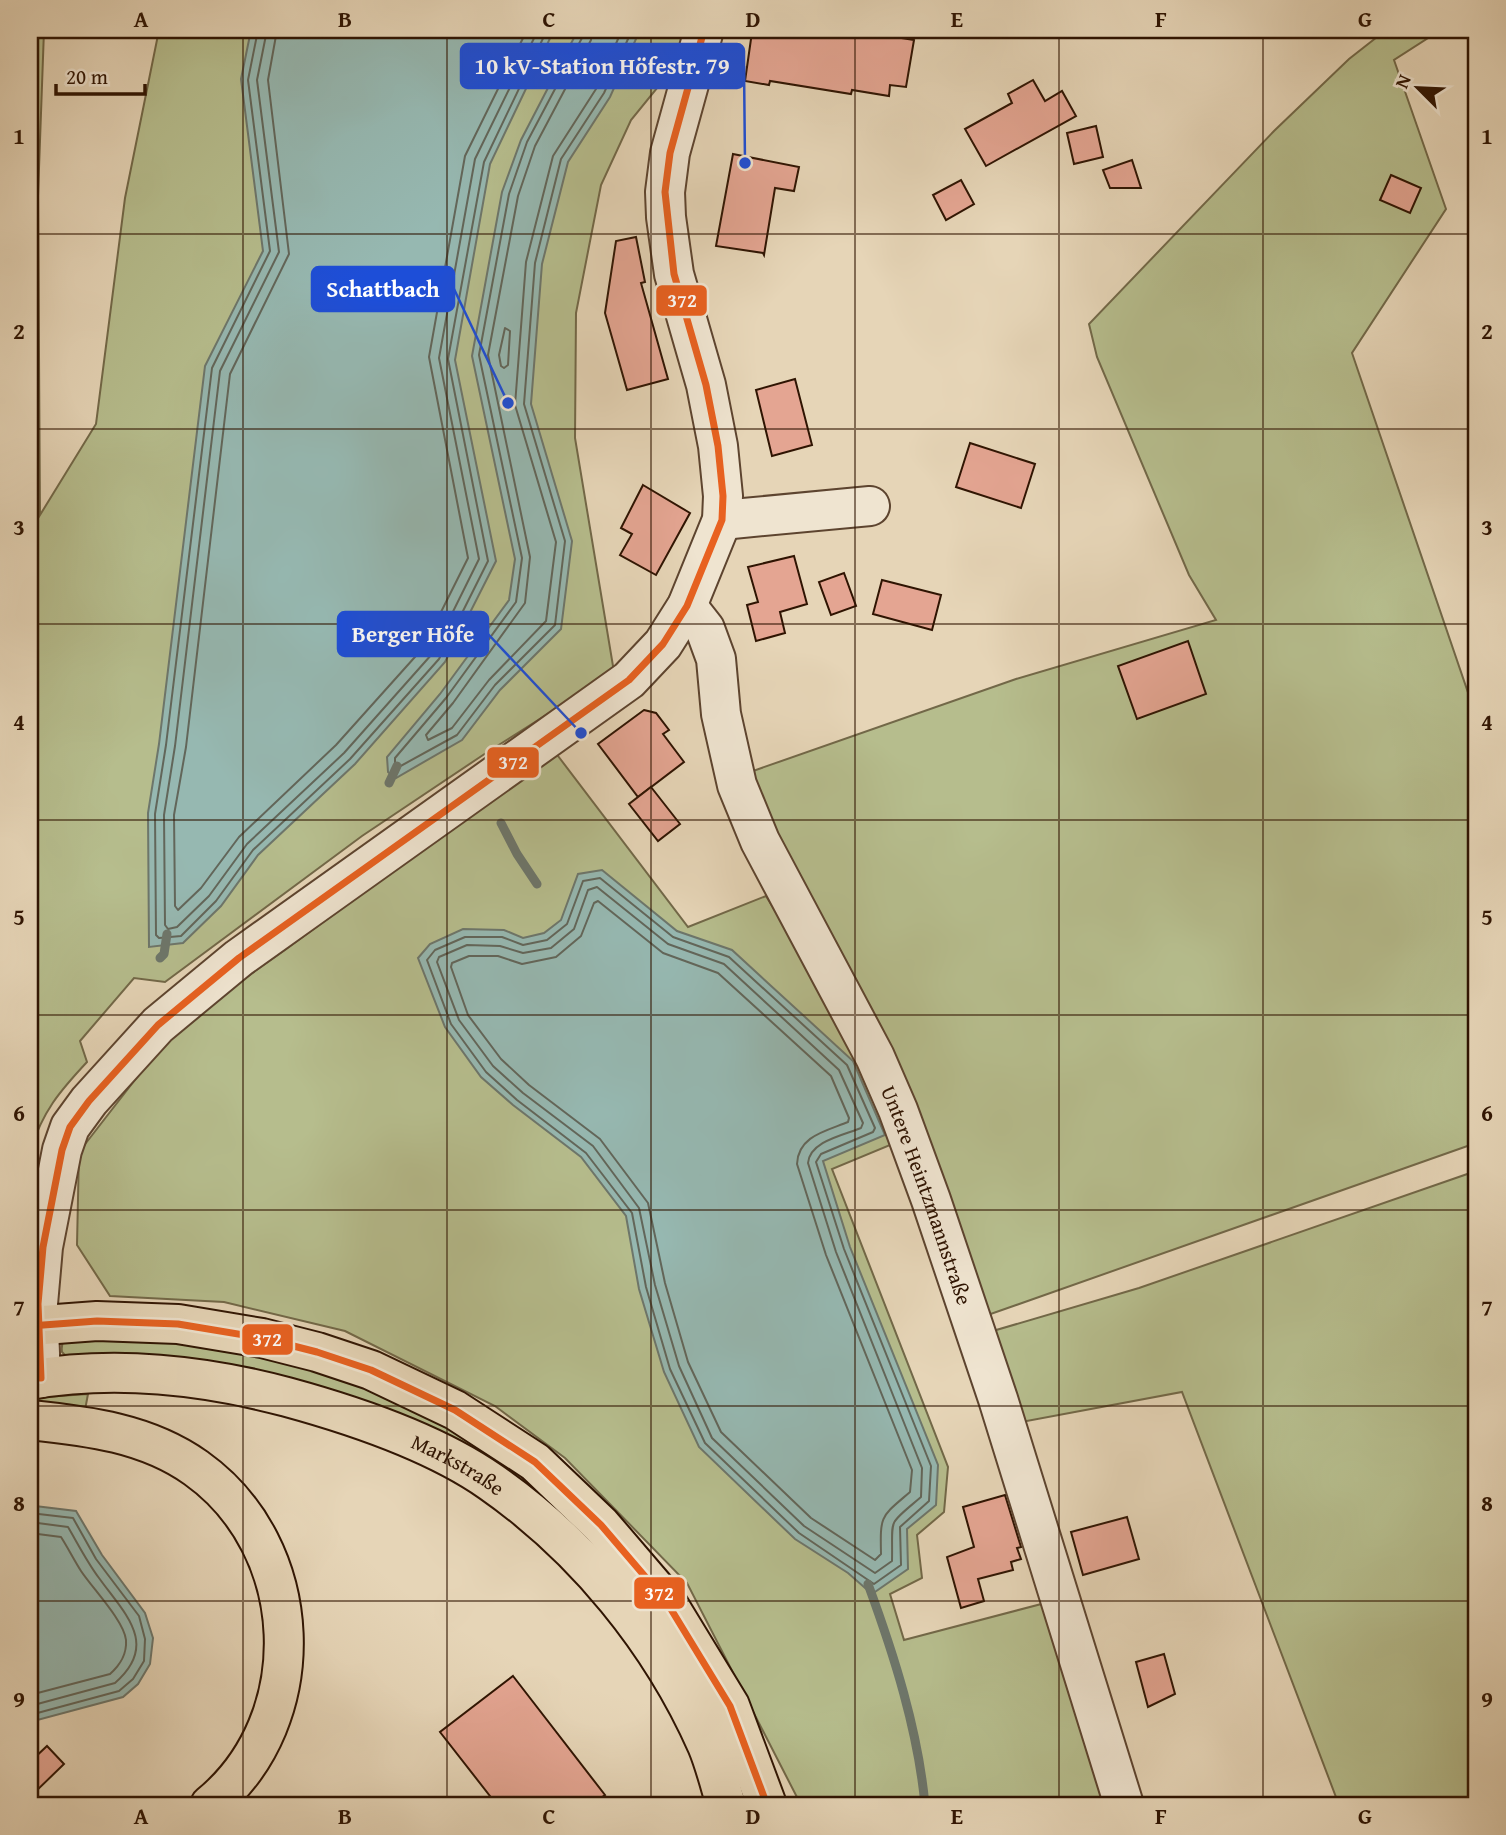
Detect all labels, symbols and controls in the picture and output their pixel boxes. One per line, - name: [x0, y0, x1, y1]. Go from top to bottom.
- text: A: [134, 2, 149, 35]
- text: B: [338, 2, 352, 35]
- text: C: [542, 2, 556, 35]
- text: D: [746, 2, 761, 35]
- text: E: [951, 2, 963, 35]
- text: F: [1155, 2, 1167, 35]
- text: G: [1358, 2, 1372, 35]
- callout: 10 kV-Station Höfestr. 79: [461, 44, 744, 88]
- text: 10 kV-Station Höfestr. 79: [474, 49, 730, 82]
- scale bar: [56, 52, 145, 96]
- north arrow: [1384, 52, 1454, 122]
- text: 20 m: [66, 61, 108, 92]
- text: N: [1387, 69, 1418, 93]
- text: 1: [13, 119, 25, 152]
- text: 1: [1481, 119, 1493, 152]
- callout: Schattbach: [312, 267, 454, 311]
- text: Schattbach: [326, 272, 440, 305]
- line badge: 372: [655, 284, 708, 317]
- text: 372: [667, 286, 697, 314]
- text: 2: [13, 314, 25, 347]
- text: 2: [1481, 314, 1493, 347]
- text: 3: [13, 510, 25, 543]
- text: 3: [1481, 510, 1493, 543]
- callout: Berger Höfe: [338, 612, 488, 656]
- text: Berger Höfe: [352, 617, 474, 650]
- text: 4: [13, 705, 25, 738]
- text: 4: [1481, 705, 1493, 738]
- line badge: 372: [486, 746, 540, 779]
- text: 372: [498, 748, 528, 776]
- text: 5: [13, 900, 25, 933]
- text: 5: [1481, 900, 1493, 933]
- street label: Untere Heintzmannstraße: [874, 1080, 981, 1309]
- text: 6: [13, 1096, 25, 1129]
- text: 6: [1481, 1096, 1493, 1129]
- text: 7: [13, 1291, 25, 1324]
- text: 7: [1481, 1291, 1493, 1324]
- line badge: 372: [241, 1323, 294, 1356]
- text: 372: [252, 1325, 282, 1353]
- street label: Markstraße: [407, 1425, 511, 1503]
- text: 8: [13, 1486, 25, 1519]
- text: 8: [1481, 1486, 1493, 1519]
- line badge: 372: [633, 1576, 686, 1610]
- text: 372: [644, 1579, 674, 1607]
- text: 9: [13, 1682, 25, 1715]
- text: 9: [1481, 1682, 1493, 1715]
- text: A: [134, 1799, 149, 1832]
- text: B: [338, 1799, 352, 1832]
- text: C: [542, 1799, 556, 1832]
- text: D: [746, 1799, 761, 1832]
- text: E: [951, 1799, 963, 1832]
- text: F: [1155, 1799, 1167, 1832]
- text: G: [1358, 1799, 1372, 1832]

